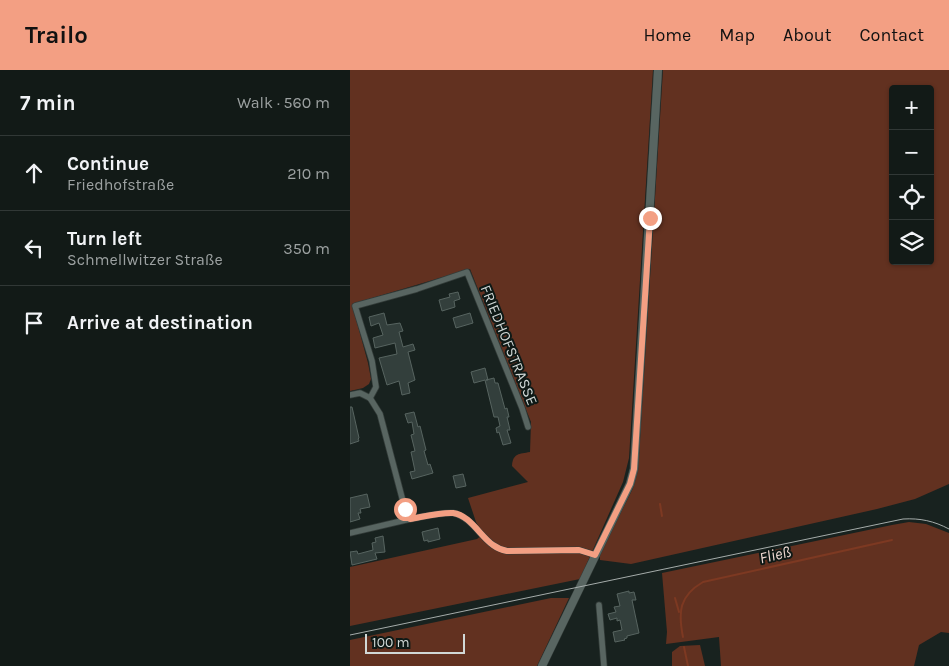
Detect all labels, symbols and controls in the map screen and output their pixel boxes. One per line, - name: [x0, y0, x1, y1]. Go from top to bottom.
- text: Trailo: [25, 21, 88, 49]
- text: Home: [643, 24, 691, 46]
- text: Map: [719, 24, 755, 46]
- text: About: [783, 24, 832, 46]
- text: Contact: [860, 24, 924, 46]
- map controls: [889, 85, 934, 265]
- button: +: [889, 85, 934, 130]
- text: 7 min: [20, 91, 76, 115]
- text: Walk · 560 m: [237, 93, 330, 112]
- button: −: [889, 130, 934, 175]
- text: Continue: [67, 153, 149, 175]
- icon: ahead: [20, 159, 48, 187]
- text: 210 m: [287, 164, 330, 183]
- text: Friedhofstraße: [67, 175, 174, 194]
- button: locate: [889, 175, 934, 220]
- route end: [639, 207, 662, 230]
- button: layers: [889, 220, 934, 265]
- text: Turn left: [67, 228, 142, 250]
- icon: left: [20, 234, 48, 262]
- text: 350 m: [283, 239, 330, 258]
- text: Schmellwitzer Straße: [67, 250, 223, 269]
- street label: FRIEDHOFSTRASSE: [477, 282, 541, 408]
- icon: arrive: [20, 309, 48, 337]
- text: Arrive at destination: [67, 312, 253, 334]
- route start: [394, 498, 417, 521]
- water label: Fließ: [757, 542, 793, 567]
- scale bar: [365, 631, 465, 654]
- text: 100 m: [372, 634, 410, 651]

